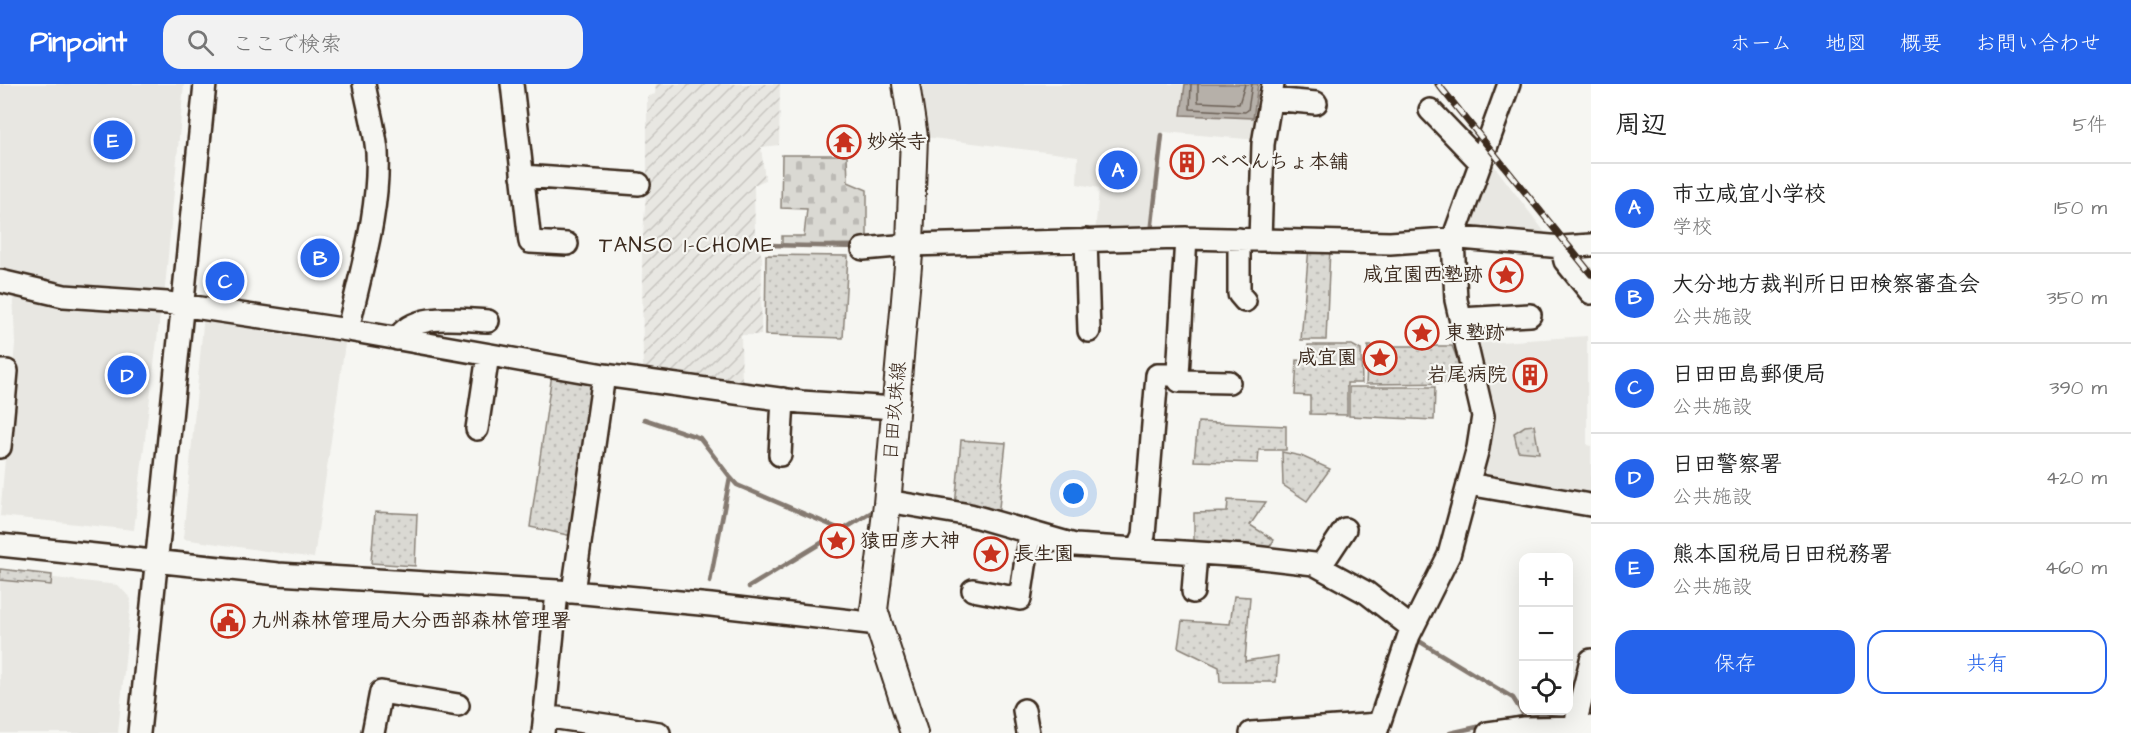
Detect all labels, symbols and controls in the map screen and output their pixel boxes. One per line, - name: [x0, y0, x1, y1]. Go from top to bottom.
- search box: [163, 15, 583, 69]
- text: Pinpoint: [30, 23, 127, 62]
- icon: search: [184, 26, 217, 59]
- text: ここで検索: [232, 29, 342, 60]
- text: ホーム: [1730, 29, 1792, 58]
- text: 地図: [1825, 29, 1867, 58]
- text: 概要: [1900, 29, 1942, 58]
- text: お問い合わせ: [1975, 29, 2101, 58]
- text: 周辺: [1615, 107, 1667, 143]
- text: 5件: [2073, 111, 2107, 139]
- pin: E: [94, 118, 132, 162]
- temple icon: 妙栄寺: [826, 124, 862, 160]
- place label: 妙栄寺: [867, 128, 927, 156]
- building icon: べべんちょ本舗: [1169, 144, 1205, 180]
- pin: A: [1098, 148, 1138, 193]
- place label: べべんちょ本舗: [1210, 148, 1349, 176]
- text: 市立咸宜小学校: [1672, 179, 1826, 210]
- text: A: [1628, 194, 1641, 222]
- text: 150 m: [2054, 194, 2107, 222]
- text: 学校: [1672, 213, 1712, 241]
- district label: TANSO 1-CHOME: [599, 231, 775, 260]
- pin: B: [300, 236, 340, 280]
- place icon: 咸宜園西塾跡: [1488, 257, 1524, 293]
- pin: C: [206, 258, 244, 304]
- place label: 咸宜園西塾跡: [1363, 261, 1483, 289]
- text: 大分地方裁判所日田検察審査会: [1672, 269, 1980, 300]
- text: B: [1627, 284, 1642, 312]
- text: 350 m: [2046, 284, 2107, 312]
- text: 公共施設: [1672, 303, 1752, 331]
- place icon: 東塾跡: [1404, 315, 1440, 351]
- place label: 東塾跡: [1445, 319, 1505, 347]
- place icon: 咸宜園: [1362, 340, 1398, 376]
- place label: 咸宜園: [1297, 344, 1357, 372]
- pin: D: [108, 352, 146, 398]
- building icon: 岩尾病院: [1512, 357, 1548, 393]
- text: 日田田島郵便局: [1672, 359, 1826, 390]
- street label: 日田玖珠線: [877, 360, 913, 462]
- place label: 岩尾病院: [1427, 361, 1507, 389]
- text: C: [1627, 374, 1642, 402]
- text: 390 m: [2049, 374, 2107, 402]
- text: 公共施設: [1672, 393, 1752, 421]
- text: 日田警察署: [1672, 449, 1782, 480]
- text: D: [1628, 464, 1641, 492]
- text: 420 m: [2046, 464, 2107, 492]
- your location: [1059, 479, 1088, 508]
- text: 公共施設: [1672, 483, 1752, 511]
- place icon: 猿田彦大神: [819, 523, 855, 559]
- place label: 猿田彦大神: [860, 527, 960, 555]
- place icon: 長生園: [973, 536, 1009, 572]
- text: 熊本国税局日田税務署: [1672, 539, 1892, 570]
- place label: 長生園: [1014, 540, 1074, 568]
- map controls: [1519, 553, 1573, 715]
- button: +: [1519, 553, 1573, 607]
- text: E: [1629, 554, 1640, 582]
- text: 460 m: [2045, 554, 2107, 582]
- text: 公共施設: [1672, 573, 1752, 601]
- public building icon: 九州森林管理局大分西部森林管理署: [210, 603, 246, 639]
- place label: 九州森林管理局大分西部森林管理署: [251, 607, 571, 635]
- button: −: [1519, 607, 1573, 661]
- button: 保存: [1615, 630, 1855, 694]
- button: 共有: [1867, 630, 2107, 694]
- button: locate: [1519, 661, 1573, 715]

